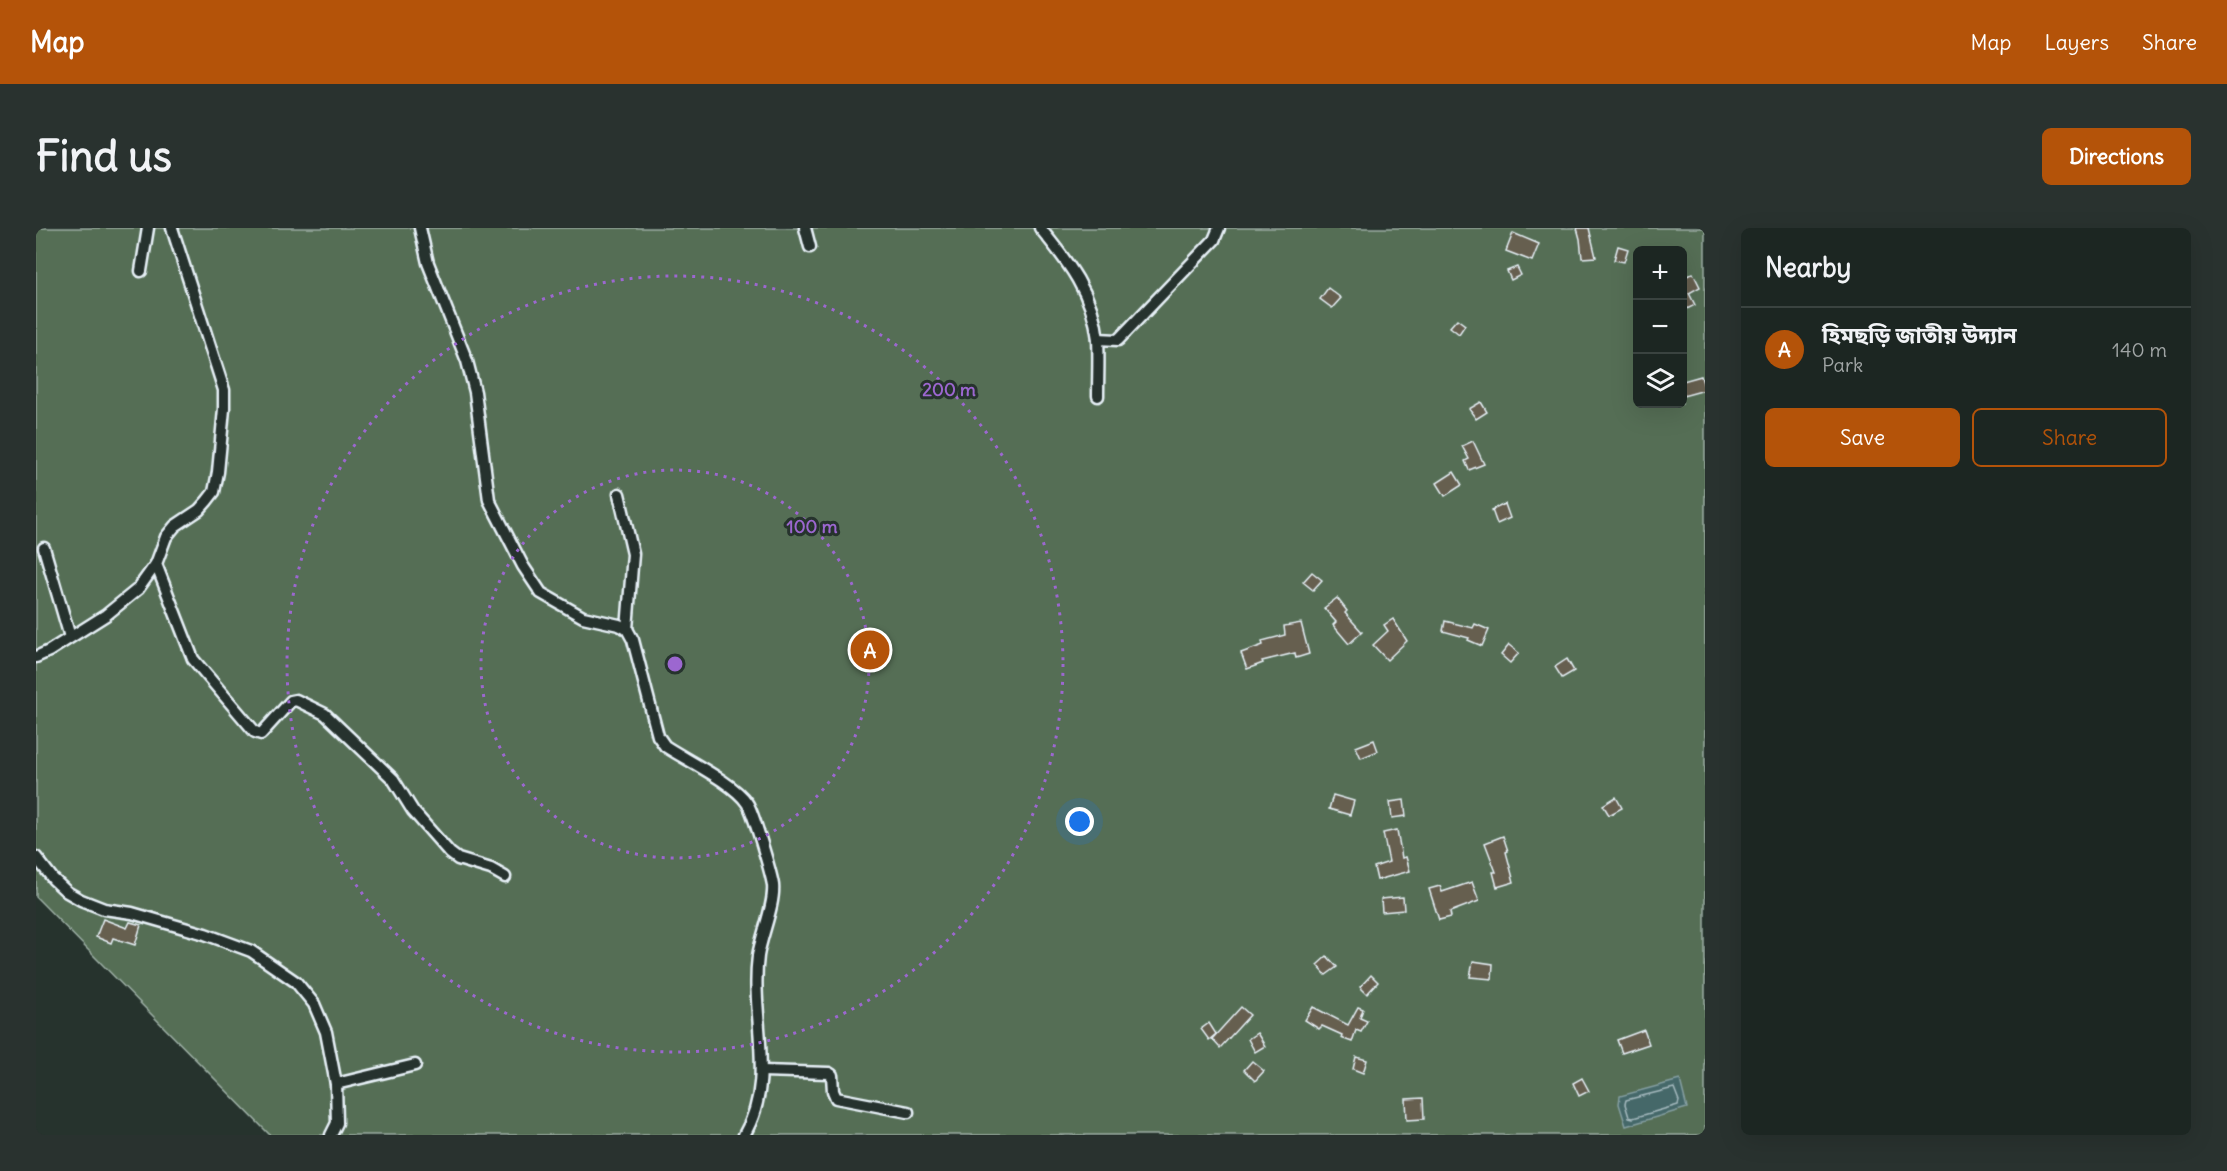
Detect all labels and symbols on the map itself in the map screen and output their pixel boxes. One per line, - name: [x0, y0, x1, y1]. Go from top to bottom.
- text: 200 m: [922, 378, 976, 401]
- text: 100 m: [787, 515, 838, 538]
- pin: A: [850, 628, 890, 672]
- centre of rings: [665, 654, 685, 674]
- your location: [1065, 807, 1094, 836]

